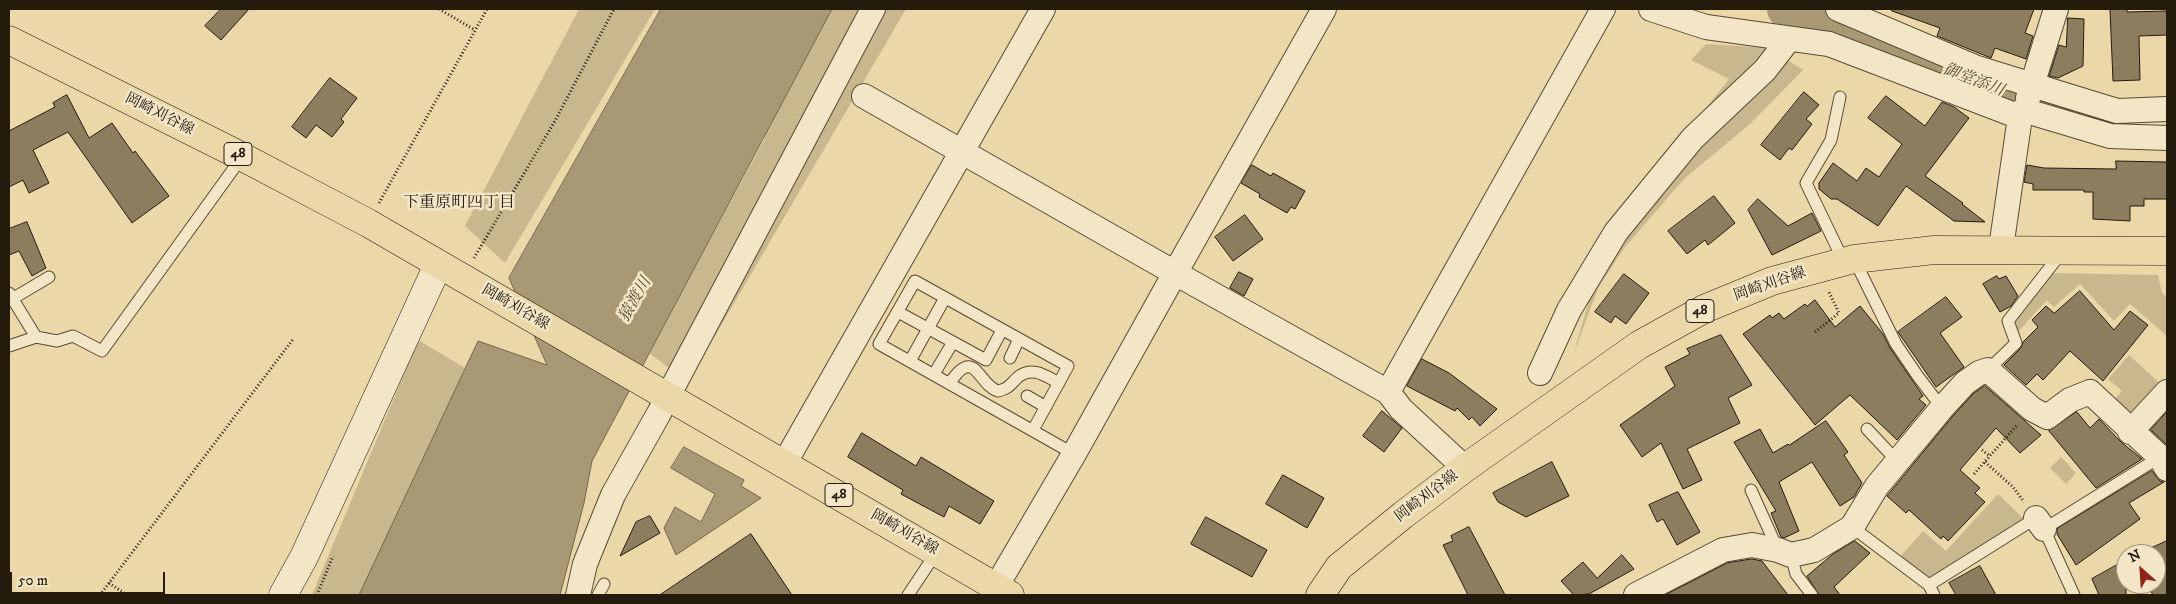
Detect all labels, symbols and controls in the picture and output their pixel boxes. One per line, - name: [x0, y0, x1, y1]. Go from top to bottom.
- water label: 御堂添川: [1940, 61, 2006, 101]
- street label: 岡崎刈谷線: [122, 90, 196, 140]
- road number: 48: [224, 142, 252, 166]
- district label: 下重原町四丁目: [403, 194, 515, 214]
- street label: 岡崎刈谷線: [1732, 264, 1808, 306]
- water label: 猿渡川: [616, 274, 656, 326]
- street label: 岡崎刈谷線: [478, 281, 552, 335]
- road number: 48: [1686, 300, 1714, 322]
- street label: 岡崎刈谷線: [1392, 467, 1462, 527]
- road number: 48: [825, 484, 853, 506]
- street label: 岡崎刈谷線: [867, 506, 941, 560]
- north arrow: [2116, 544, 2166, 594]
- text: N: [2126, 546, 2144, 567]
- scale bar: [12, 562, 168, 594]
- text: 50 m: [18, 571, 48, 590]

